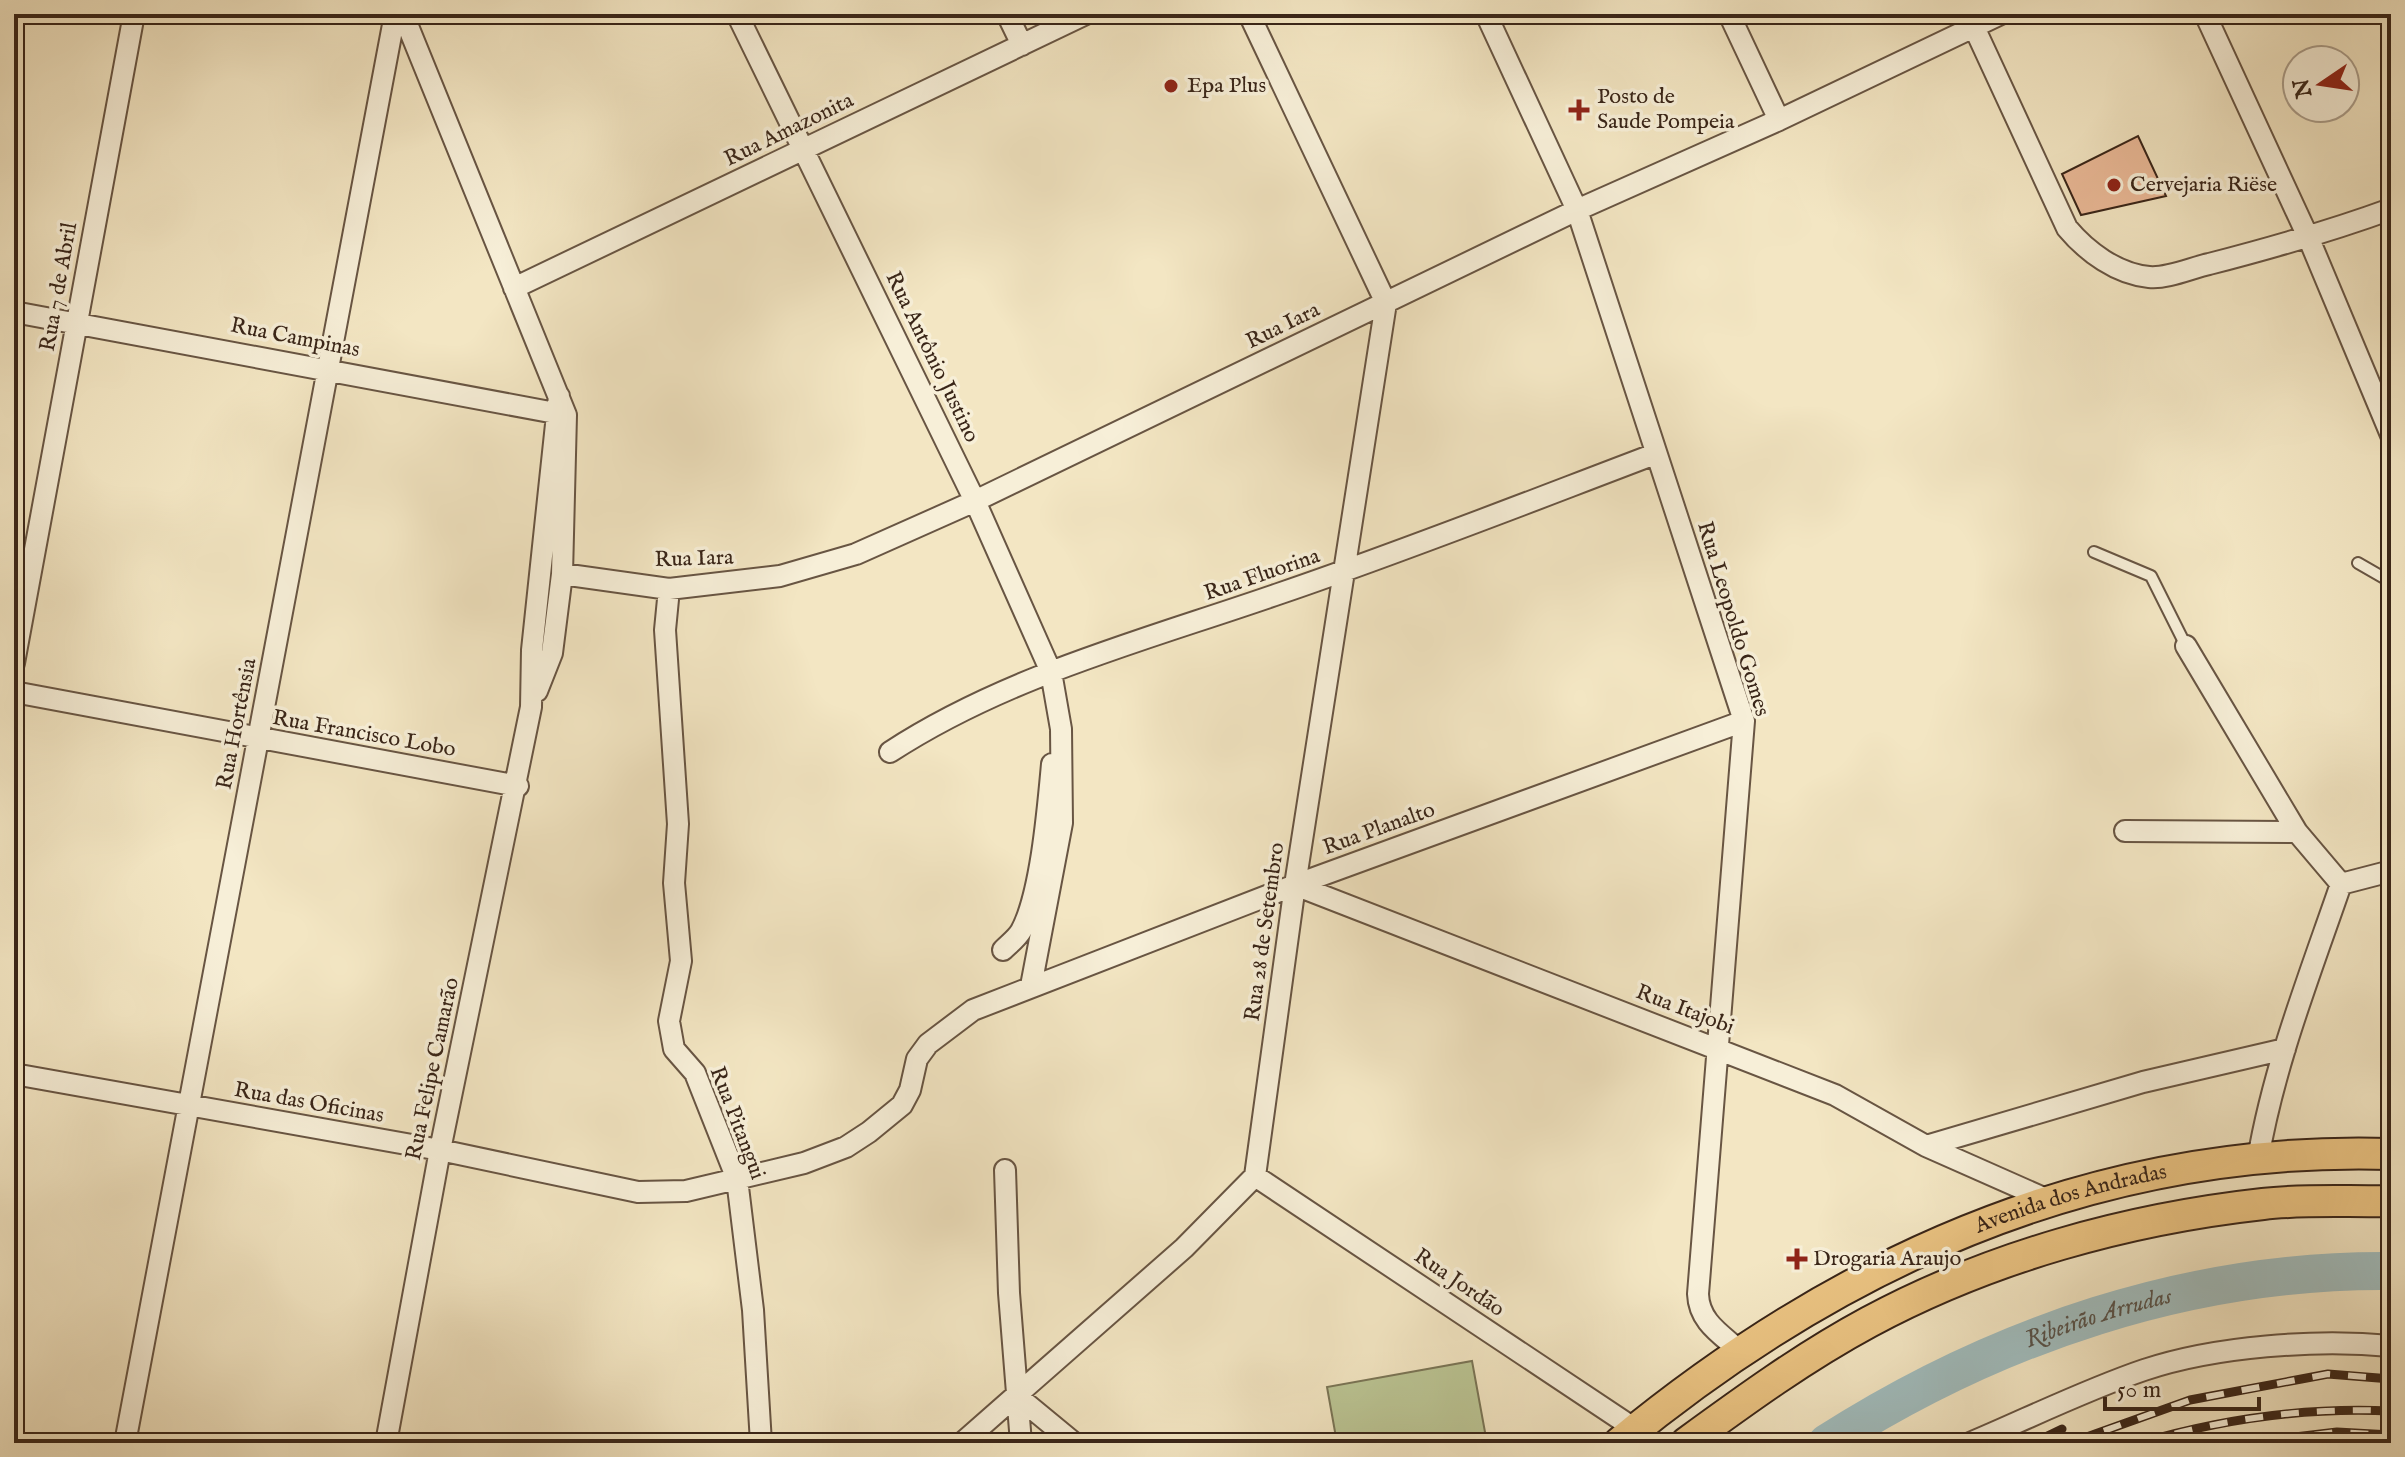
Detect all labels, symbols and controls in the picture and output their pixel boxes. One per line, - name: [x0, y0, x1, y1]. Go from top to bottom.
- north arrow: [2281, 44, 2361, 124]
- place label: Epa Plus: [1187, 72, 1266, 100]
- text: N: [2288, 76, 2319, 101]
- marker: Epa Plus: [1162, 77, 1180, 95]
- place label: Posto de Saude Pompeia: [1597, 83, 1735, 136]
- street label: Rua Amazonita: [720, 86, 859, 173]
- marker: Posto de Saude Pompeia: [1568, 99, 1590, 121]
- place label: Cervejaria Riëse: [2130, 171, 2277, 199]
- marker: Cervejaria Riëse: [2105, 176, 2123, 194]
- street label: Rua 7 de Abril: [34, 220, 84, 354]
- street label: Rua Antônio Justino: [878, 267, 986, 447]
- street label: Rua Iara: [1241, 296, 1325, 356]
- street label: Rua Campinas: [228, 312, 362, 364]
- street label: Rua Leopoldo Gomes: [1690, 518, 1776, 720]
- street label: Rua Fluorina: [1200, 542, 1324, 608]
- street label: Rua Iara: [654, 544, 734, 574]
- street label: Rua Hortênsia: [211, 655, 264, 792]
- street label: Rua Francisco Lobo: [270, 704, 458, 764]
- street label: Rua Planalto: [1319, 796, 1439, 862]
- street label: Rua 28 de Setembro: [1239, 841, 1291, 1023]
- street label: Rua Felipe Camarão: [400, 975, 466, 1163]
- street label: Rua Itajobi: [1632, 978, 1738, 1042]
- street label: Rua Pitangui: [703, 1062, 771, 1184]
- street label: Rua das Oficinas: [232, 1076, 386, 1130]
- street label: Avenida dos Andradas: [1970, 1158, 2169, 1241]
- street label: Rua Jordão: [1408, 1242, 1510, 1324]
- place label: Drogaria Araujo: [1813, 1245, 1961, 1273]
- marker: Drogaria Araujo: [1788, 1250, 1806, 1268]
- water label: Ribeirão Arrudas: [2020, 1280, 2176, 1355]
- scale bar: [2105, 1361, 2259, 1411]
- text: 50 m: [2117, 1375, 2161, 1406]

